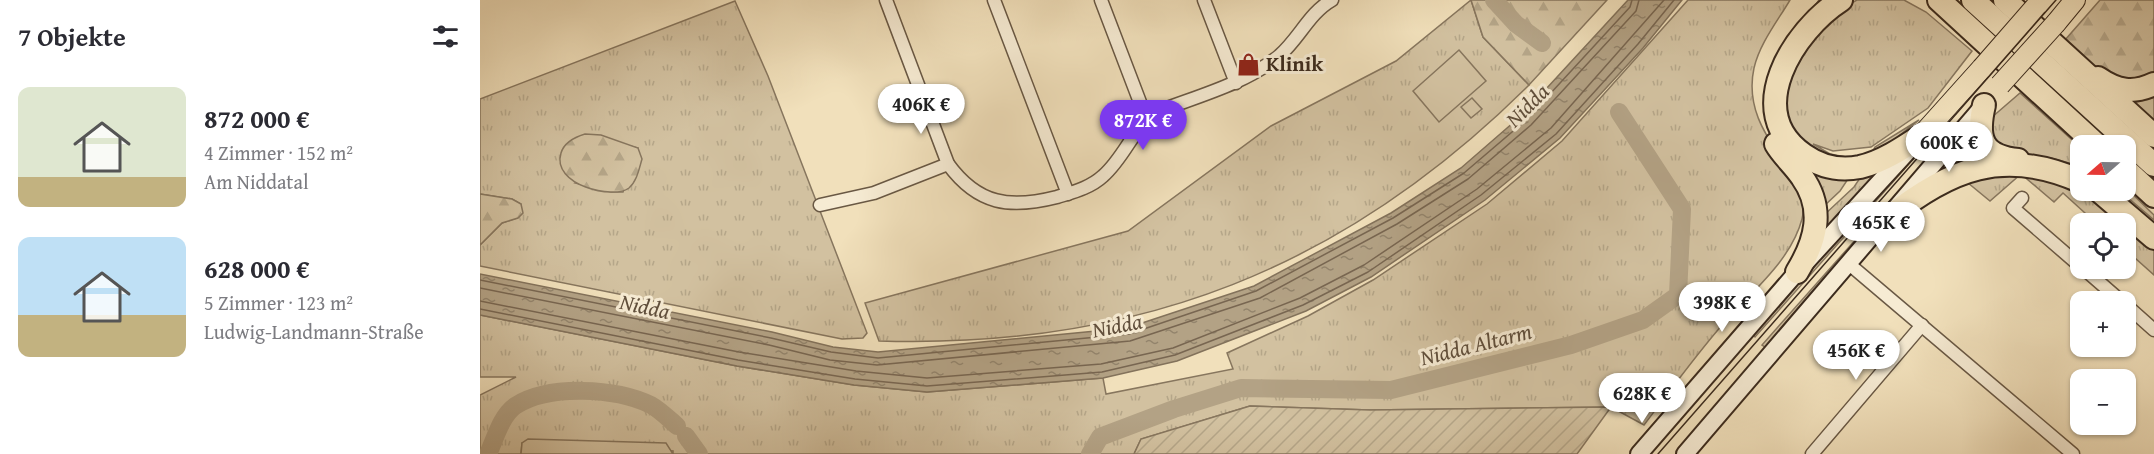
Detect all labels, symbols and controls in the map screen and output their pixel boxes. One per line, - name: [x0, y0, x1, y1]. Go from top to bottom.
- text: 7 Objekte: [18, 17, 126, 56]
- icon: filters: [429, 20, 462, 53]
- place label: Klinik: [1266, 48, 1324, 79]
- shop icon: Klinik: [1235, 51, 1261, 77]
- water label: Nidda: [1497, 76, 1556, 135]
- pin: 406K €: [872, 84, 970, 135]
- text: 406K €: [892, 89, 950, 118]
- text: 872 000 €: [204, 99, 310, 138]
- pin: 872K €: [1094, 100, 1192, 151]
- text: 872K €: [1114, 105, 1172, 134]
- icon: home: [66, 111, 138, 183]
- pin: 600K €: [1900, 122, 1998, 173]
- text: 600K €: [1920, 127, 1978, 156]
- north arrow: [2070, 135, 2136, 201]
- map controls: [2070, 135, 2136, 435]
- text: 4 Zimmer · 152 m²: [204, 138, 353, 167]
- text: Am Niddatal: [204, 167, 309, 196]
- pin: 465K €: [1832, 202, 1930, 253]
- text: 465K €: [1852, 207, 1910, 236]
- button: locate: [2070, 213, 2136, 279]
- text: 628 000 €: [204, 249, 310, 288]
- icon: home: [66, 261, 138, 333]
- pin: 398K €: [1673, 282, 1771, 333]
- water label: Nidda: [616, 285, 673, 327]
- text: 398K €: [1693, 287, 1751, 316]
- text: 5 Zimmer · 123 m²: [204, 288, 353, 317]
- button: +: [2070, 291, 2136, 357]
- water label: Nidda: [1088, 304, 1145, 346]
- water label: Nidda Altarm: [1416, 315, 1535, 374]
- text: Ludwig-Landmann-Straße: [204, 317, 424, 346]
- pin: 456K €: [1807, 330, 1905, 381]
- text: 456K €: [1827, 335, 1885, 364]
- button: −: [2070, 369, 2136, 435]
- pin: 628K €: [1593, 373, 1691, 424]
- text: 628K €: [1613, 378, 1671, 407]

